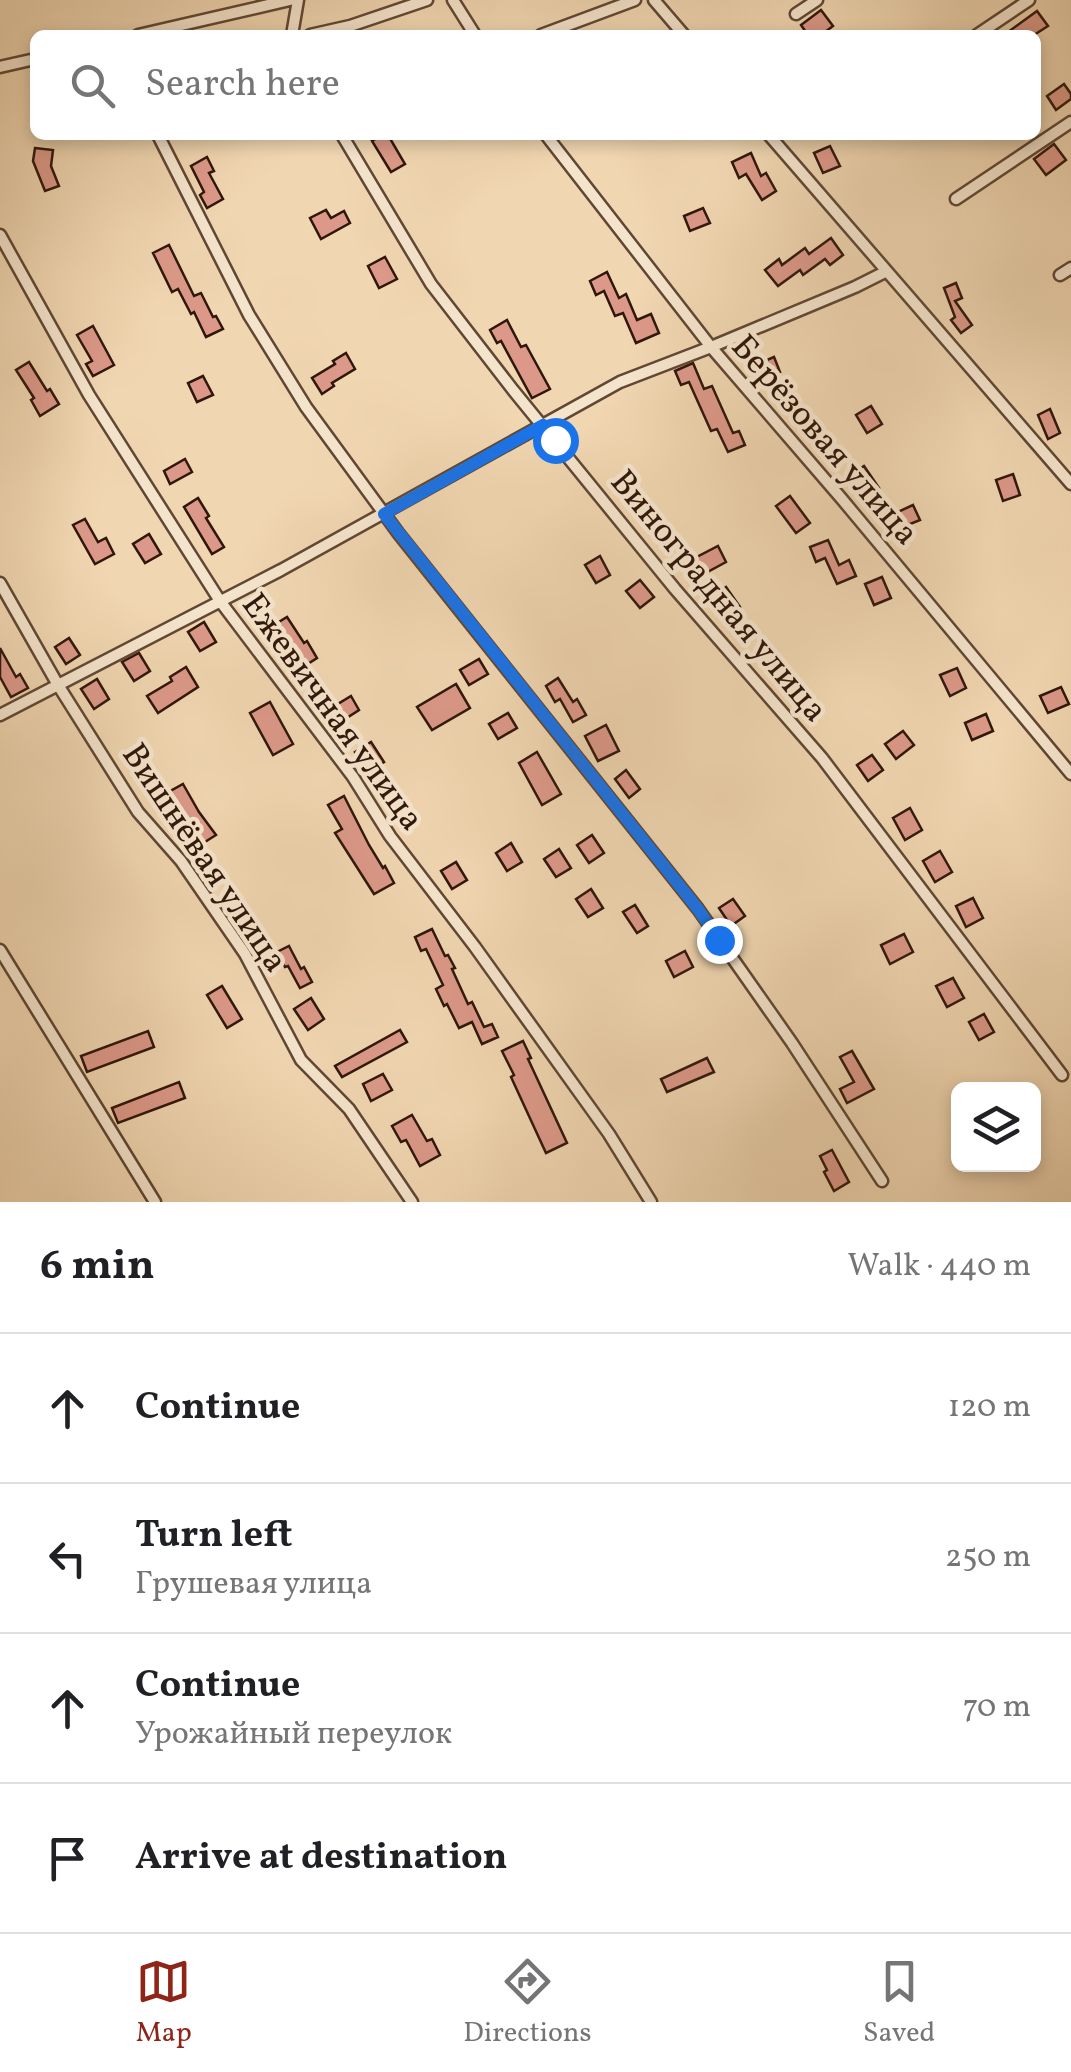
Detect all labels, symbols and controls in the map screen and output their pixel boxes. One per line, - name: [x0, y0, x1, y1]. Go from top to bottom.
- search box: [30, 30, 1041, 140]
- icon: search: [65, 58, 120, 113]
- text: Search here: [145, 59, 340, 112]
- street label: Берёзовая улица: [719, 325, 929, 557]
- route start: [533, 418, 579, 464]
- street label: Виноградная улица: [598, 460, 838, 733]
- street label: Ежевичная улица: [229, 584, 434, 841]
- street label: Вишнёвая улица: [109, 735, 298, 983]
- route end: [697, 918, 743, 964]
- map controls: [951, 1082, 1041, 1172]
- button: layers: [951, 1082, 1041, 1172]
- text: 6 min: [40, 1238, 155, 1297]
- text: Walk · 440 m: [848, 1245, 1031, 1289]
- icon: ahead: [40, 1381, 95, 1436]
- text: Continue: [135, 1382, 300, 1435]
- text: 120 m: [948, 1386, 1031, 1430]
- text: Turn left: [135, 1510, 292, 1563]
- icon: left: [40, 1531, 95, 1586]
- text: 250 m: [945, 1536, 1031, 1580]
- text: Грушевая улица: [135, 1563, 372, 1607]
- text: Continue: [135, 1660, 300, 1713]
- icon: ahead: [40, 1681, 95, 1736]
- text: 70 m: [963, 1686, 1031, 1730]
- text: Урожайный переулок: [135, 1713, 452, 1757]
- icon: arrive: [40, 1831, 95, 1886]
- text: Arrive at destination: [135, 1832, 508, 1885]
- tab: Map: [136, 1954, 192, 2053]
- tab: Directions: [463, 1954, 592, 2053]
- tab: Saved: [863, 1954, 935, 2053]

